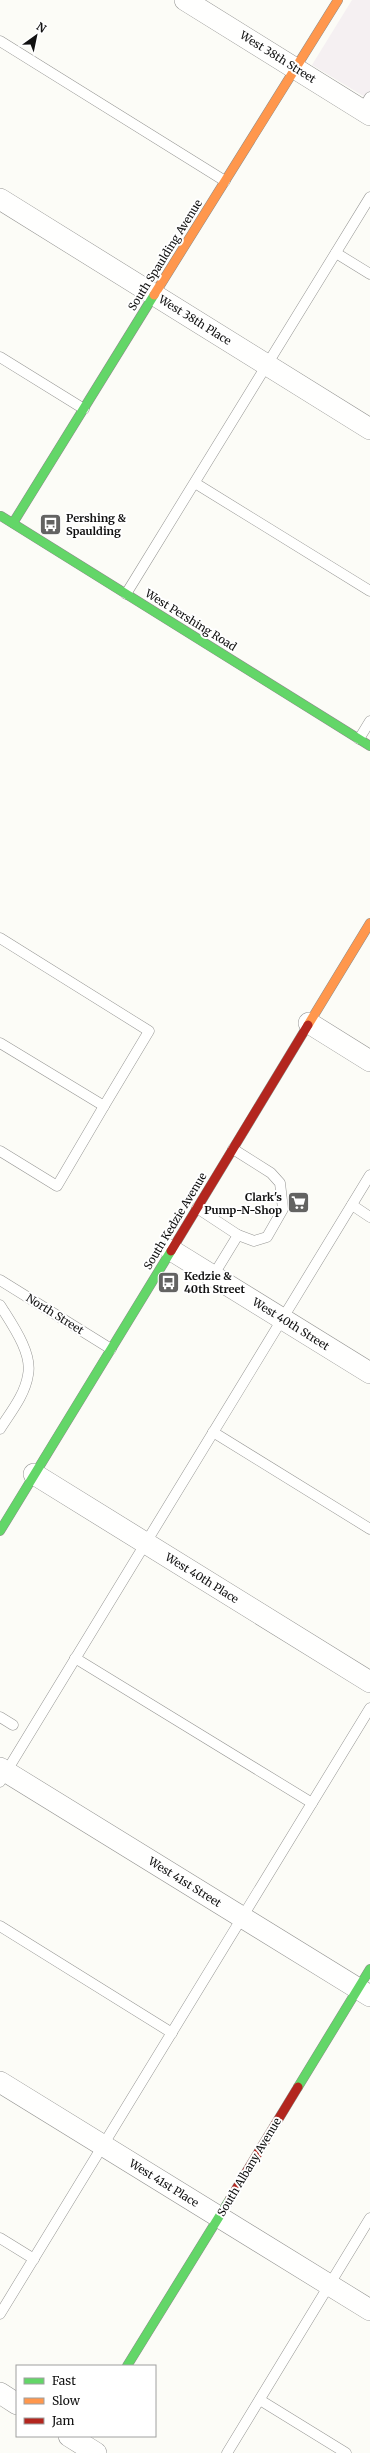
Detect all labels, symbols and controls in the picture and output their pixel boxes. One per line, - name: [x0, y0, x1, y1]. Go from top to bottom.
- north arrow: [16, 16, 56, 56]
- text: N: [34, 19, 49, 36]
- street label: West 38th Street: [237, 28, 319, 86]
- street label: South Spaulding Avenue: [125, 197, 205, 313]
- street label: West 38th Place: [155, 292, 234, 348]
- bus stop icon: Pershing & Spaulding: [37, 511, 63, 537]
- place label: Pershing & Spaulding: [66, 511, 127, 538]
- street label: West Pershing Road: [142, 586, 240, 654]
- street label: South Kedzie Avenue: [141, 1170, 210, 1272]
- place label: Clark's Pump-N-Shop: [204, 1190, 282, 1217]
- supermarket icon: Clark's Pump-N-Shop: [285, 1190, 311, 1216]
- bus stop icon: Kedzie & 40th Street: [156, 1269, 182, 1295]
- place label: Kedzie & 40th Street: [184, 1269, 245, 1296]
- street label: North Street: [24, 1291, 87, 1338]
- street label: West 40th Street: [249, 1294, 333, 1354]
- street label: West 40th Place: [162, 1549, 242, 1606]
- street label: West 41st Street: [145, 1853, 225, 1910]
- street label: South Albany Avenue: [214, 2115, 284, 2219]
- street label: West 41st Place: [126, 2156, 202, 2210]
- legend: [16, 2365, 156, 2437]
- text: Fast: [52, 2373, 76, 2388]
- text: Slow: [52, 2393, 81, 2408]
- text: Jam: [51, 2413, 75, 2428]

